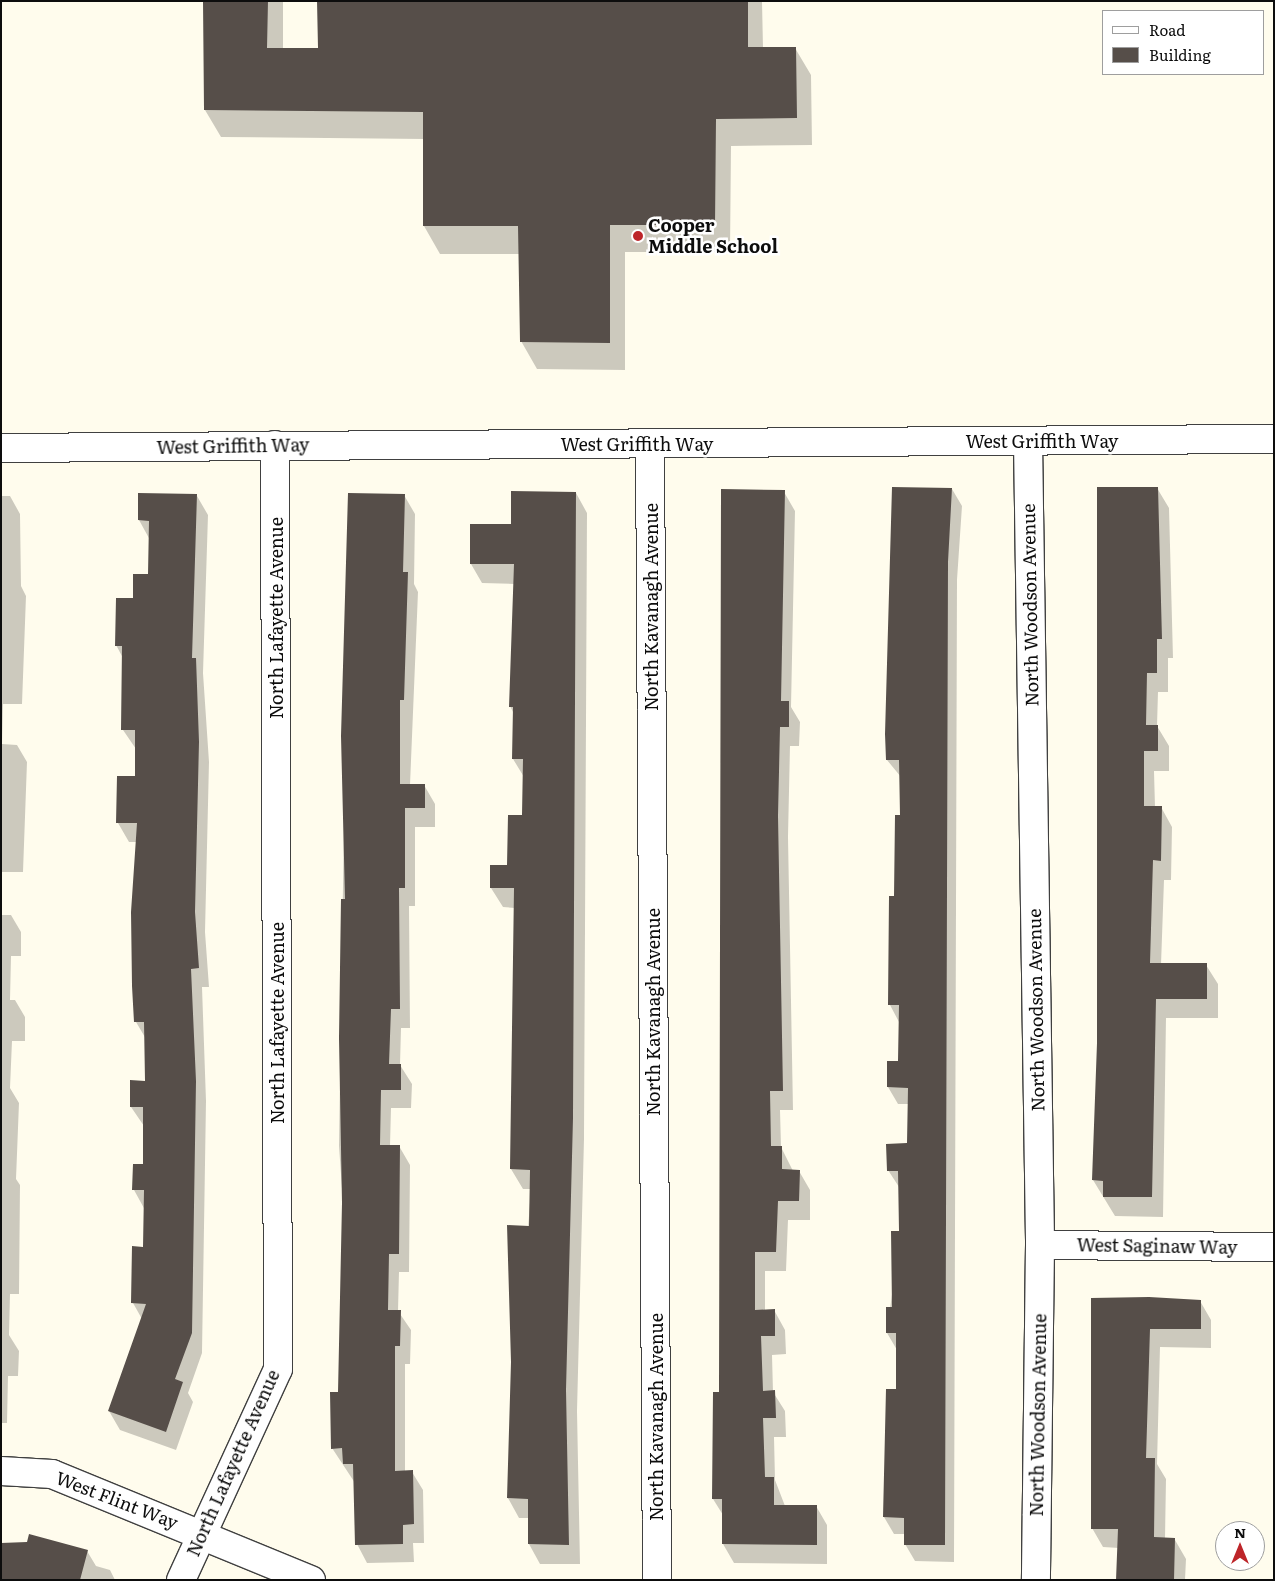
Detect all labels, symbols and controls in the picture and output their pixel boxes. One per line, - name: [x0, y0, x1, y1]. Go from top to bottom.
- legend: [1102, 10, 1265, 75]
- text: Road: [1149, 18, 1185, 41]
- text: Building: [1149, 43, 1211, 66]
- place label: Cooper Middle School: [648, 215, 778, 258]
- marker: Cooper Middle School: [632, 230, 644, 242]
- street label: West Griffith Way: [966, 430, 1118, 452]
- street label: West Griffith Way: [561, 433, 713, 455]
- street label: West Griffith Way: [156, 434, 310, 458]
- street label: North Kavanagh Avenue: [640, 503, 662, 711]
- street label: North Woodson Avenue: [1017, 503, 1043, 707]
- street label: North Lafayette Avenue: [265, 517, 287, 719]
- street label: North Kavanagh Avenue: [642, 908, 664, 1116]
- street label: North Woodson Avenue: [1023, 908, 1049, 1112]
- street label: North Lafayette Avenue: [266, 922, 288, 1124]
- street label: West Saginaw Way: [1076, 1234, 1238, 1258]
- street label: North Kavanagh Avenue: [645, 1313, 667, 1521]
- street label: North Woodson Avenue: [1025, 1313, 1051, 1517]
- street label: North Lafayette Avenue: [182, 1366, 284, 1560]
- street label: West Flint Way: [53, 1467, 181, 1533]
- north arrow: [1215, 1521, 1265, 1571]
- text: N: [1234, 1522, 1246, 1542]

